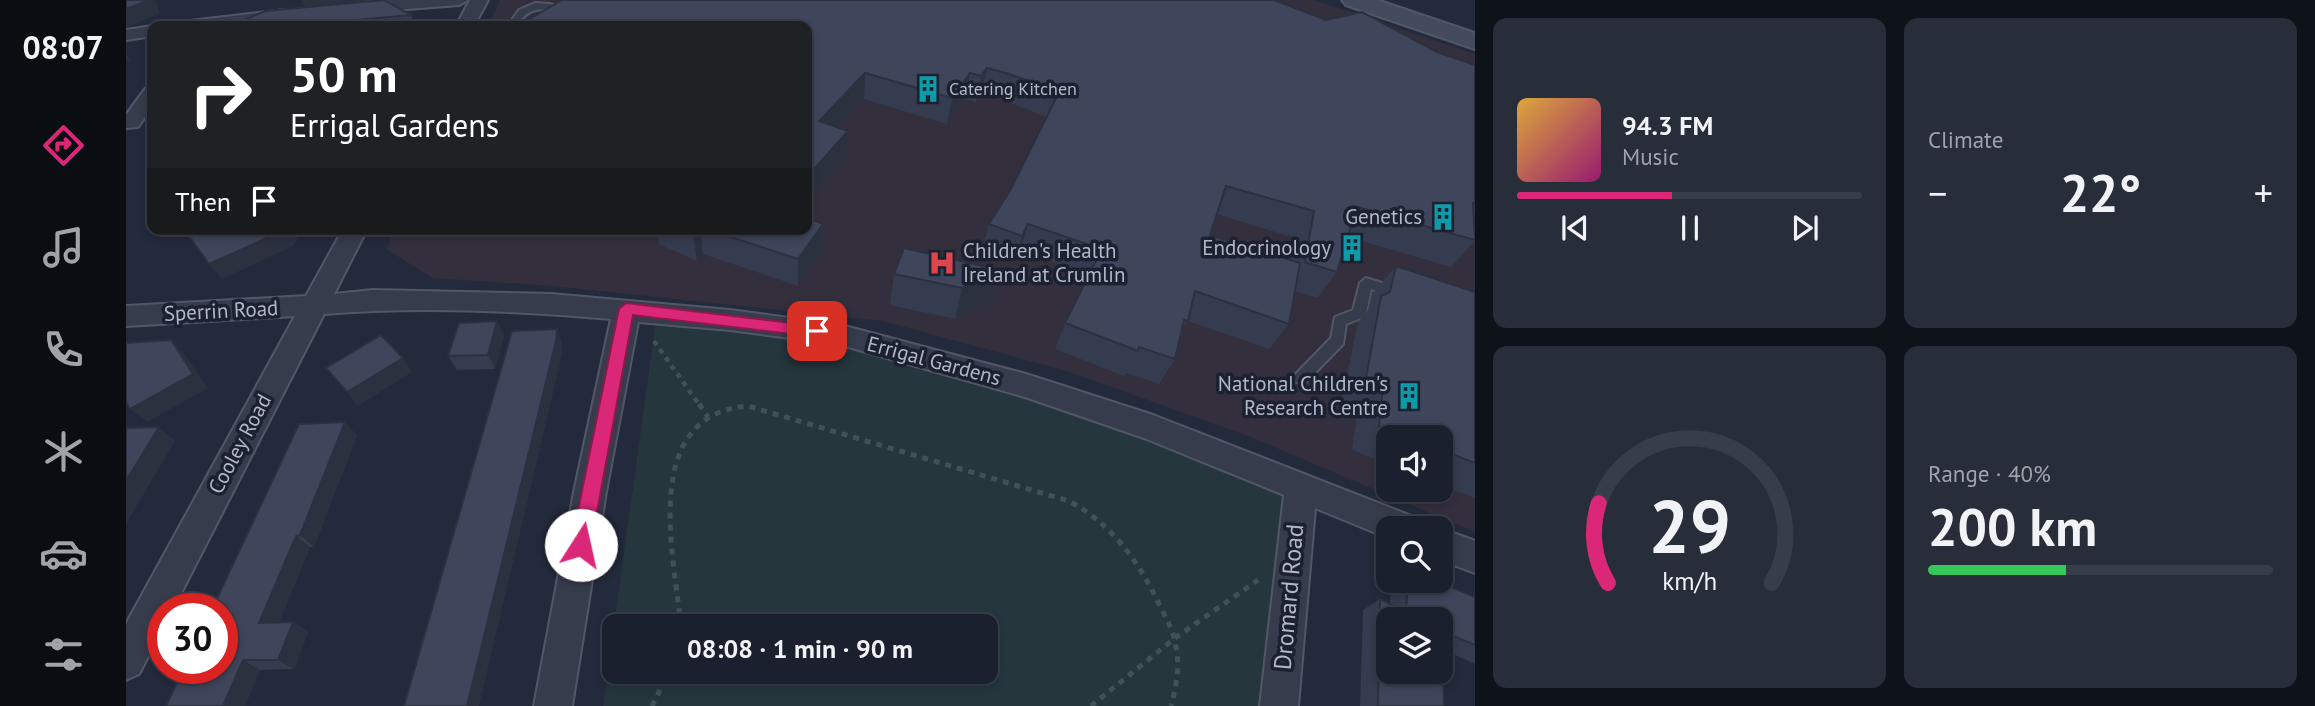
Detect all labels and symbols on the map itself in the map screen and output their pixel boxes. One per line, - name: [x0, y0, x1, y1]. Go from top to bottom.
- building icon: Catering Kitchen: [913, 74, 943, 104]
- place label: Catering Kitchen: [949, 77, 1077, 100]
- building icon: Genetics: [1428, 202, 1458, 232]
- place label: Genetics: [1345, 203, 1422, 230]
- building icon: Endocrinology: [1337, 233, 1367, 263]
- place label: Endocrinology: [1202, 234, 1331, 261]
- place label: Children's Health Ireland at Crumlin: [963, 237, 1125, 288]
- hospital icon: Children's Health Ireland at Crumlin: [927, 248, 957, 278]
- street label: Sperrin Road: [163, 294, 279, 327]
- pin: [787, 301, 847, 361]
- street label: Errigal Gardens: [864, 330, 1004, 391]
- place label: National Children's Research Centre: [1218, 370, 1388, 421]
- building icon: National Children's Research Centre: [1394, 381, 1424, 411]
- street label: Cooley Road: [202, 389, 277, 498]
- position arrow: [544, 508, 618, 582]
- street label: Dromard Road: [1267, 523, 1310, 671]
- speed limit sign: 30: [147, 593, 238, 684]

